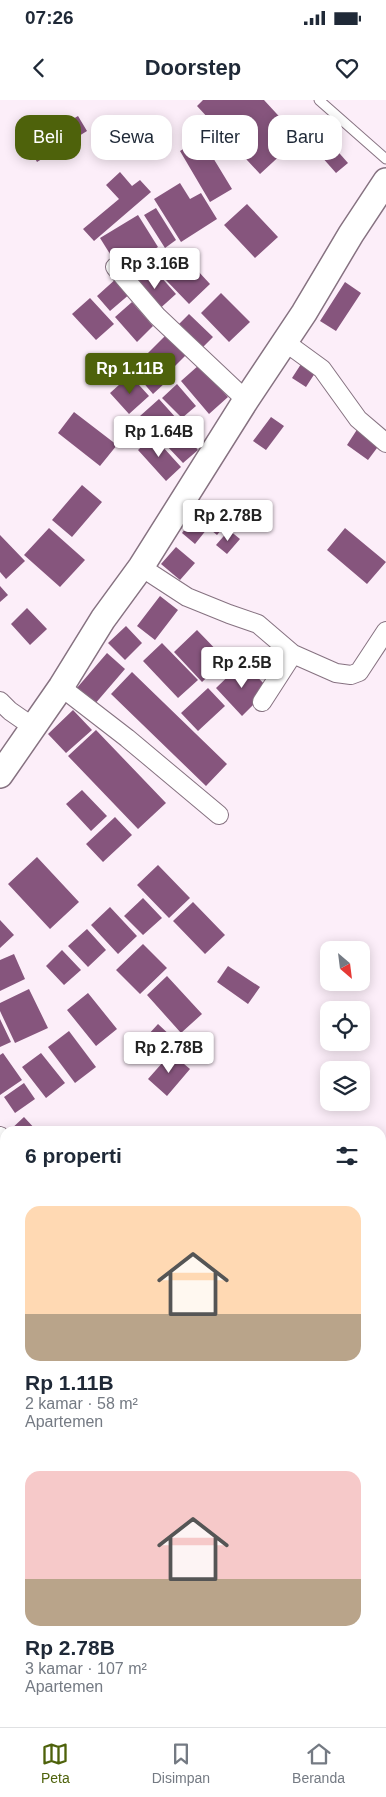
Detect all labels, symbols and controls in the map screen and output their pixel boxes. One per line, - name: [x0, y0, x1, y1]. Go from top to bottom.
- text: 07:26: [25, 7, 74, 28]
- icon: back: [25, 54, 53, 82]
- icon: heart: [333, 54, 361, 82]
- text: Doorstep: [145, 55, 241, 80]
- chip: Beli: [15, 115, 81, 160]
- chip: Sewa: [91, 115, 172, 160]
- chip: Filter: [182, 115, 258, 160]
- chip: Baru: [268, 115, 342, 160]
- pin: Rp 3.16B: [103, 248, 207, 290]
- text: Rp 3.16B: [121, 255, 189, 272]
- pin: Rp 1.11B: [78, 352, 182, 395]
- text: Rp 1.11B: [96, 360, 164, 377]
- pin: Rp 1.64B: [107, 416, 211, 458]
- text: Rp 1.64B: [125, 423, 193, 440]
- pin: Rp 2.78B: [176, 500, 280, 542]
- text: Rp 2.78B: [194, 507, 262, 524]
- pin: Rp 2.5B: [196, 646, 288, 689]
- text: Rp 2.5B: [212, 654, 272, 671]
- north arrow: [320, 941, 370, 991]
- map controls: [320, 941, 370, 1111]
- button: locate: [320, 1001, 370, 1051]
- pin: Rp 2.78B: [117, 1032, 221, 1074]
- text: Rp 2.78B: [135, 1039, 203, 1056]
- button: layers: [320, 1061, 370, 1111]
- icon: filters: [333, 1142, 361, 1170]
- text: 6 properti: [25, 1144, 122, 1167]
- icon: home: [148, 1239, 238, 1329]
- text: Rp 1.11B: [25, 1371, 114, 1394]
- text: 2 kamar · 58 m²: [25, 1395, 138, 1412]
- text: Apartemen: [25, 1413, 103, 1430]
- icon: home: [148, 1504, 238, 1594]
- text: Rp 2.78B: [25, 1636, 115, 1659]
- text: 3 kamar · 107 m²: [25, 1660, 147, 1677]
- text: Apartemen: [25, 1678, 103, 1695]
- tab: Peta: [41, 1740, 70, 1786]
- tab: Disimpan: [152, 1740, 210, 1786]
- tab: Beranda: [292, 1740, 345, 1786]

